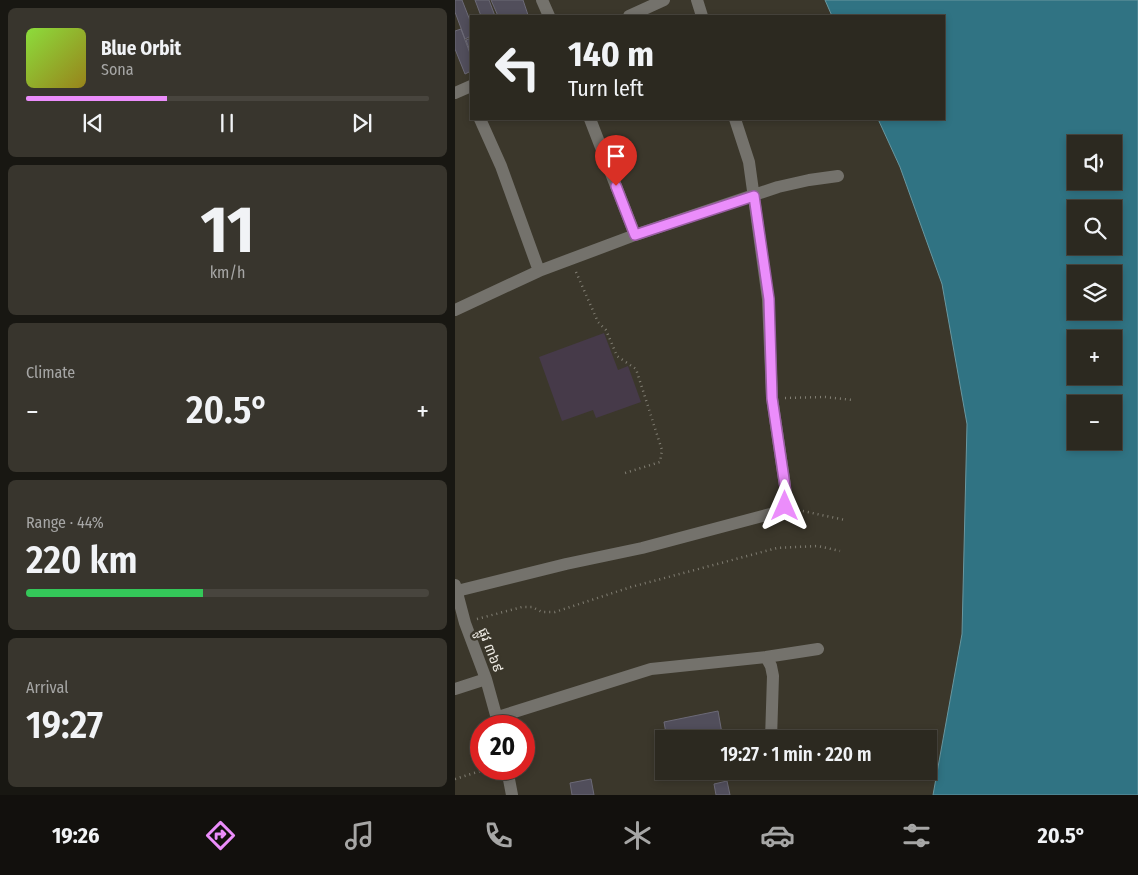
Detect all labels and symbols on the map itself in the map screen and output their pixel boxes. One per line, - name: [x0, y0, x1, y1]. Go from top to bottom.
- pin: [595, 135, 637, 186]
- position arrow: [758, 479, 810, 531]
- street label: ផ្លូវ ៣៦៩: [471, 625, 507, 676]
- speed limit sign: 20: [470, 715, 535, 780]

